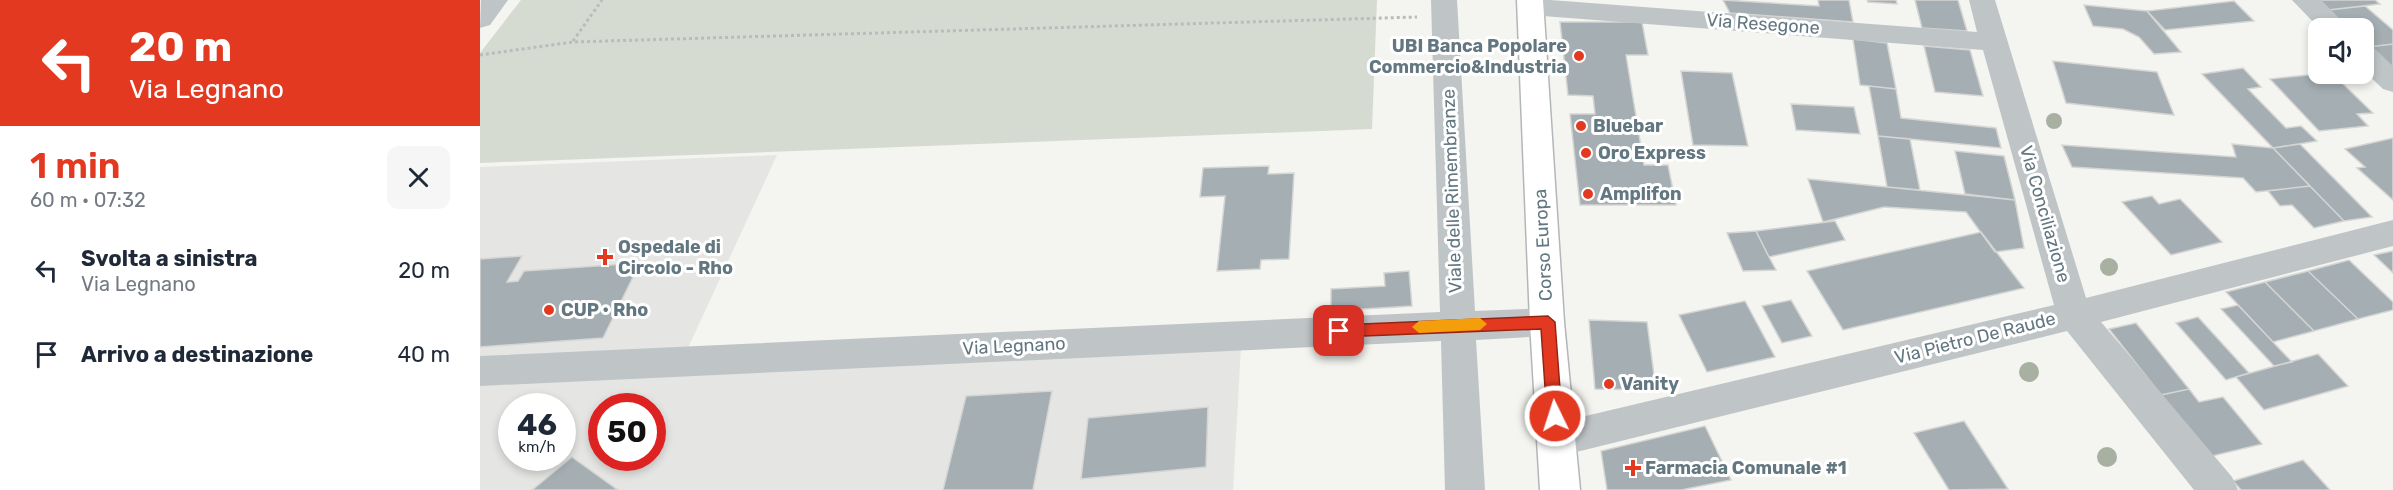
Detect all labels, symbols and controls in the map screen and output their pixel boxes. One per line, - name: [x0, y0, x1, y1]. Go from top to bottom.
- street label: Via Resegone: [1706, 9, 1820, 39]
- map controls: [2308, 18, 2374, 84]
- button: sound: [2308, 18, 2374, 84]
- text: 20 m: [129, 22, 232, 72]
- icon: left: [30, 24, 108, 102]
- place label: UBI Banca Popolare Commercio&Industria: [1369, 35, 1567, 78]
- marker: UBI Banca Popolare Commercio&Industria: [1572, 49, 1586, 63]
- text: Via Legnano: [129, 73, 284, 105]
- street label: Viale delle Rimembranze: [1437, 88, 1467, 294]
- place label: Bluebar: [1593, 115, 1663, 137]
- marker: Bluebar: [1574, 119, 1588, 133]
- place label: Oro Express: [1598, 142, 1706, 164]
- street label: Via Conciliazione: [2015, 143, 2075, 285]
- text: 1 min: [30, 144, 121, 187]
- button: close: [387, 146, 450, 209]
- marker: Oro Express: [1579, 146, 1593, 160]
- place label: Amplifon: [1600, 183, 1681, 205]
- marker: Amplifon: [1581, 187, 1595, 201]
- text: 60 m · 07:32: [30, 188, 146, 212]
- street label: Corso Europa: [1529, 188, 1557, 302]
- place label: Ospedale di Circolo - Rho: [618, 236, 733, 279]
- text: Svolta a sinistra: [81, 245, 258, 272]
- marker: Ospedale di Circolo - Rho: [596, 248, 614, 266]
- icon: left: [30, 254, 63, 287]
- text: 20 m: [398, 257, 450, 284]
- text: Via Legnano: [81, 272, 196, 296]
- place label: CUP • Rho: [561, 299, 648, 321]
- marker: CUP • Rho: [542, 303, 556, 317]
- pin: [1313, 305, 1364, 356]
- street label: Via Pietro De Raude: [1892, 307, 2058, 369]
- icon: arrive: [1322, 314, 1355, 347]
- street label: Via Legnano: [962, 332, 1066, 360]
- icon: arrive: [30, 338, 63, 371]
- text: Arrivo a destinazione: [81, 341, 313, 368]
- text: 40 m: [397, 341, 450, 368]
- place label: Vanity: [1621, 373, 1679, 395]
- marker: Vanity: [1602, 377, 1616, 391]
- position arrow: [1523, 384, 1587, 448]
- speed limit sign: 50: [588, 393, 666, 471]
- text: 46: [517, 407, 557, 443]
- text: km/h: [518, 438, 556, 456]
- place label: Farmacia Comunale #1: [1645, 457, 1847, 479]
- marker: Farmacia Comunale #1: [1626, 461, 1640, 475]

